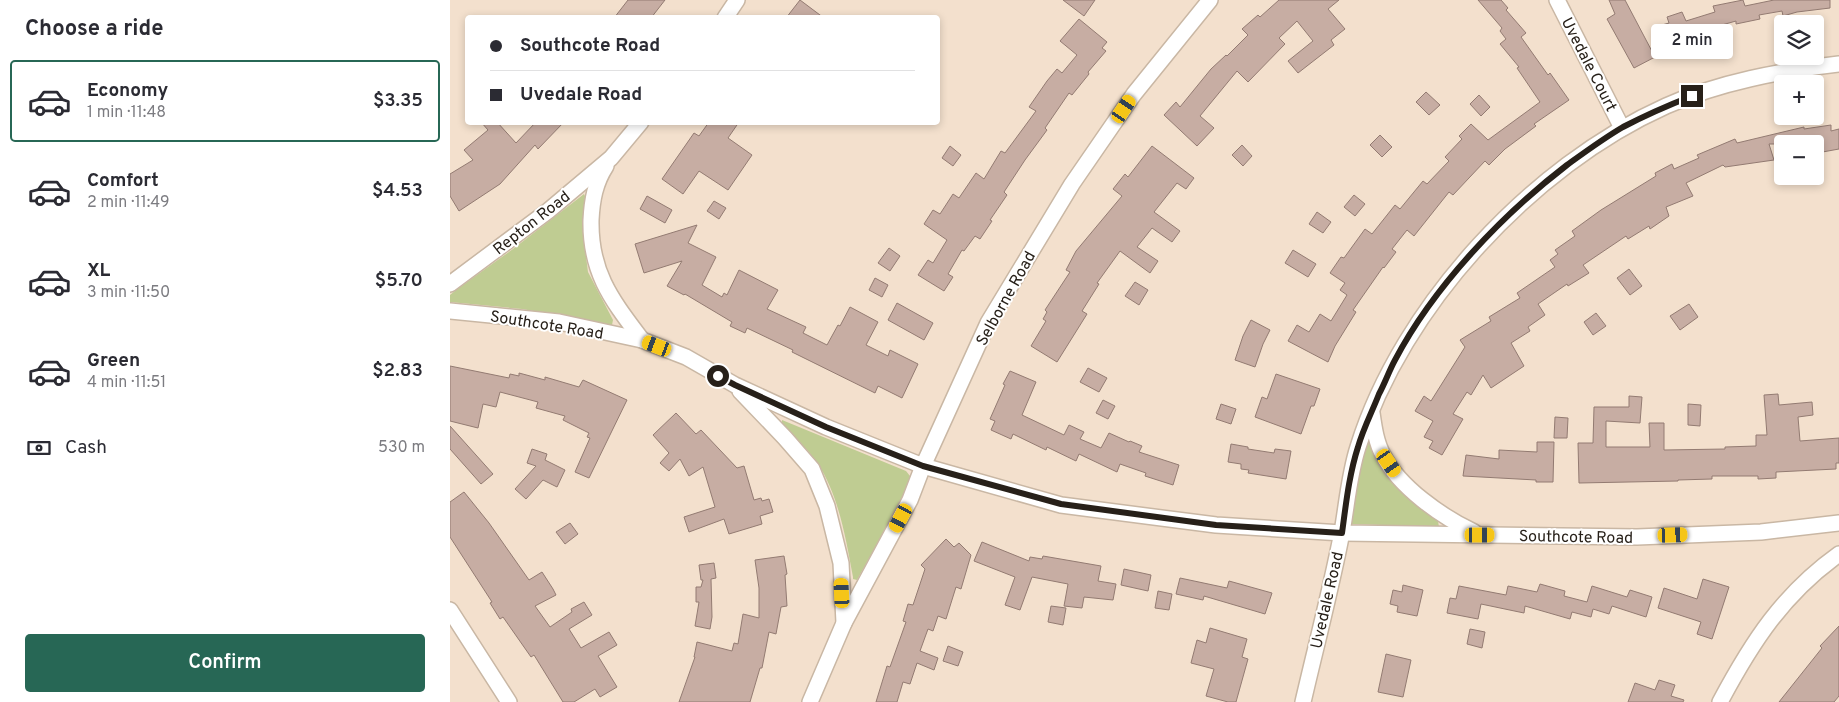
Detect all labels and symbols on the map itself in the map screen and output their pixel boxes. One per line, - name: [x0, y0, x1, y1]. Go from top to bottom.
- street label: Uvedale Court: [1556, 14, 1621, 115]
- callout: 2 min: [1651, 23, 1733, 58]
- route end: [1681, 85, 1703, 107]
- car: [1109, 92, 1138, 126]
- street label: Repton Road: [490, 187, 575, 260]
- street label: Selborne Road: [973, 248, 1041, 350]
- street label: Southcote Road: [489, 307, 605, 345]
- car: [640, 334, 673, 358]
- route start: [707, 365, 729, 387]
- car: [1374, 446, 1403, 480]
- car: [887, 501, 914, 535]
- street label: Southcote Road: [1519, 527, 1633, 549]
- car: [1657, 527, 1688, 543]
- car: [1465, 528, 1495, 543]
- street label: Uvedale Road: [1307, 550, 1349, 651]
- car: [833, 578, 850, 608]

